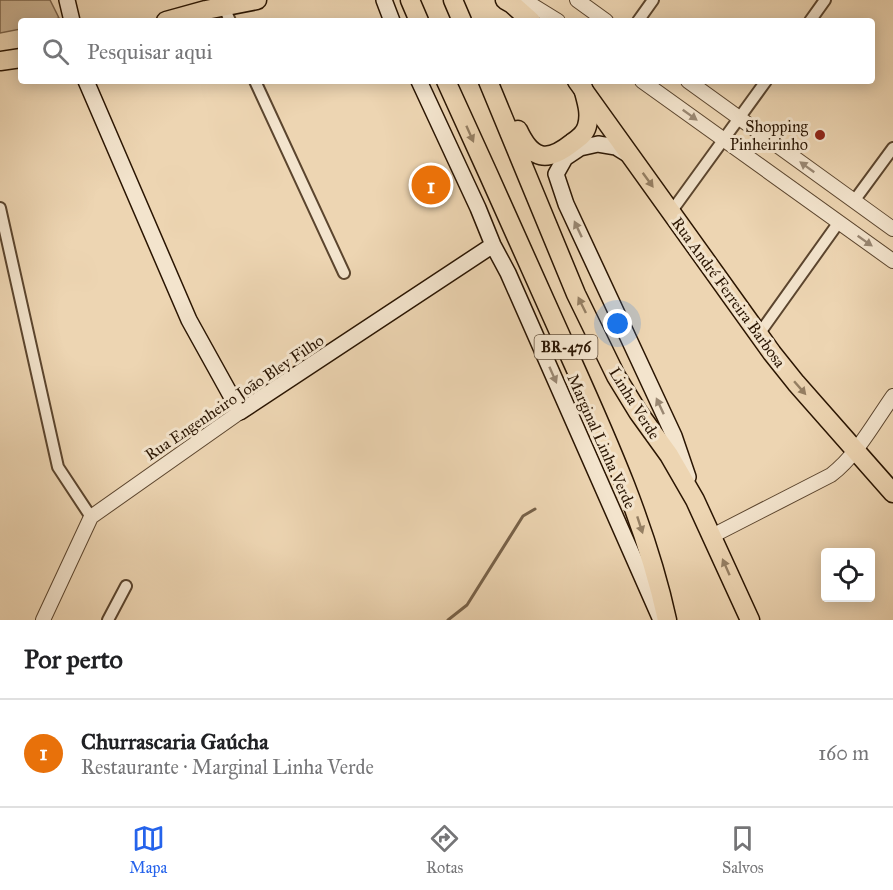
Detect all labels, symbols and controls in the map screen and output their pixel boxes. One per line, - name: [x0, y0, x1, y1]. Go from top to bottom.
- search box: [18, 18, 875, 84]
- icon: search: [39, 35, 72, 68]
- text: Pesquisar aqui: [87, 38, 212, 65]
- one-way arrow: [681, 109, 697, 121]
- place label: Shopping Pinheirinho: [730, 117, 809, 154]
- one-way arrow: [466, 126, 475, 143]
- marker: Shopping Pinheirinho: [813, 128, 827, 142]
- pin: 1: [412, 162, 450, 207]
- one-way arrow: [799, 162, 815, 173]
- one-way arrow: [642, 171, 654, 187]
- street label: Rua André Ferreira Barbosa: [668, 213, 790, 371]
- one-way arrow: [573, 220, 583, 238]
- one-way arrow: [857, 235, 873, 247]
- one-way arrow: [577, 296, 586, 313]
- your location: [603, 309, 632, 338]
- street label: Rua Engenheiro João Bley Filho: [141, 330, 328, 465]
- road number: BR-476: [534, 335, 598, 359]
- street label: Linha Verde: [605, 364, 664, 443]
- one-way arrow: [548, 366, 558, 384]
- street label: Marginal Linha Verde: [562, 371, 640, 512]
- one-way arrow: [794, 380, 807, 396]
- one-way arrow: [655, 397, 665, 415]
- one-way arrow: [635, 516, 645, 534]
- map controls: [821, 548, 875, 602]
- button: locate: [821, 548, 875, 602]
- one-way arrow: [722, 558, 731, 575]
- text: Por perto: [24, 643, 123, 675]
- text: Churrascaria Gaúcha: [81, 728, 268, 755]
- text: 1: [40, 741, 47, 765]
- text: 160 m: [818, 741, 869, 765]
- text: Restaurante · Marginal Linha Verde: [81, 755, 374, 779]
- tab: Mapa: [129, 822, 167, 877]
- tab: Rotas: [426, 822, 463, 877]
- tab: Salvos: [722, 822, 764, 877]

